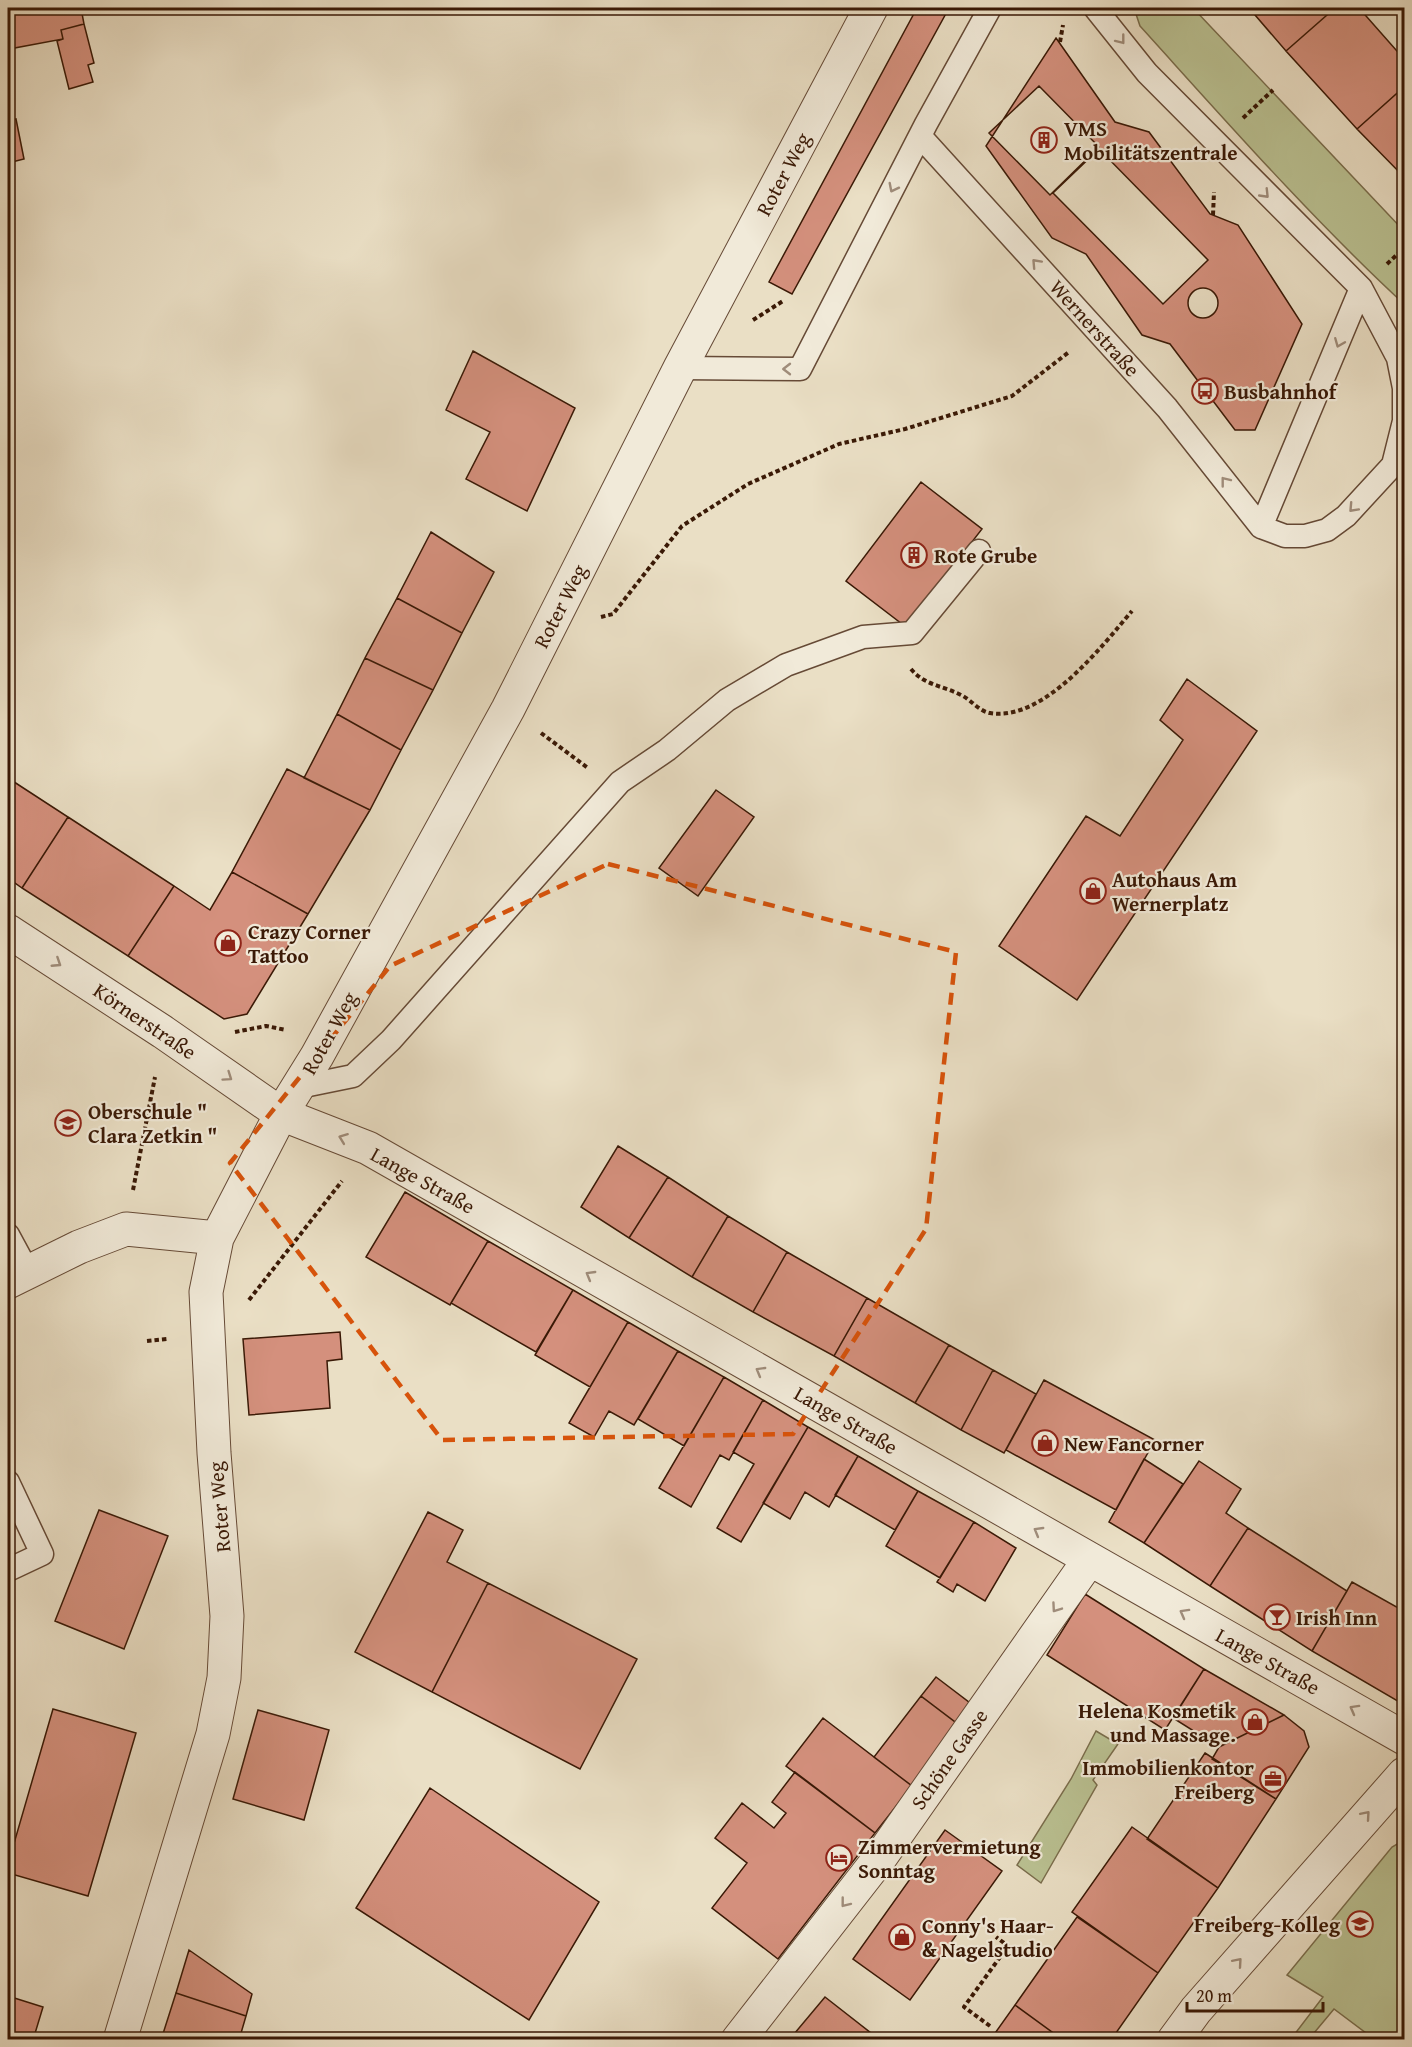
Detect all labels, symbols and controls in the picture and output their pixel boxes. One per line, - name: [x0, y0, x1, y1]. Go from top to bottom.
- one-way arrow: [1114, 34, 1125, 45]
- place label: VMS Mobilitätszentrale: [1064, 113, 1238, 168]
- building icon: VMS Mobilitätszentrale: [1029, 125, 1059, 155]
- street label: Roter Weg: [748, 126, 818, 221]
- one-way arrow: [889, 181, 900, 192]
- one-way arrow: [1258, 187, 1269, 197]
- one-way arrow: [1032, 259, 1043, 270]
- street label: Wernerstraße: [1043, 272, 1147, 384]
- one-way arrow: [1334, 336, 1346, 347]
- one-way arrow: [783, 363, 792, 375]
- bus stop icon: Busbahnhof: [1190, 376, 1220, 406]
- place label: Busbahnhof: [1224, 376, 1339, 407]
- one-way arrow: [1221, 477, 1232, 488]
- one-way arrow: [1349, 502, 1360, 512]
- building icon: Rote Grube: [899, 540, 929, 570]
- place label: Rote Grube: [934, 540, 1037, 571]
- street label: Roter Weg: [526, 558, 595, 653]
- place label: Autohaus Am Wernerplatz: [1112, 864, 1237, 919]
- shop icon: Autohaus Am Wernerplatz: [1078, 876, 1108, 906]
- place label: Crazy Corner Tattoo: [248, 916, 371, 971]
- shop icon: Crazy Corner Tattoo: [213, 928, 243, 958]
- one-way arrow: [50, 956, 61, 967]
- street label: Körnerstraße: [87, 975, 203, 1067]
- street label: Roter Weg: [293, 985, 365, 1080]
- one-way arrow: [222, 1070, 233, 1081]
- place label: Oberschule " Clara Zetkin ": [88, 1096, 217, 1151]
- school or university icon: Oberschule " Clara Zetkin ": [53, 1108, 83, 1138]
- one-way arrow: [338, 1133, 349, 1145]
- street label: Lange Straße: [365, 1139, 481, 1222]
- one-way arrow: [586, 1270, 597, 1282]
- one-way arrow: [756, 1367, 766, 1379]
- street label: Lange Straße: [788, 1378, 904, 1462]
- shop icon: New Fancorner: [1030, 1428, 1060, 1458]
- place label: New Fancorner: [1064, 1428, 1205, 1459]
- street label: Roter Weg: [200, 1460, 238, 1554]
- one-way arrow: [1034, 1526, 1045, 1538]
- one-way arrow: [1052, 1601, 1063, 1612]
- bar icon: Irish Inn: [1262, 1602, 1292, 1632]
- place label: Irish Inn: [1296, 1602, 1378, 1633]
- one-way arrow: [1180, 1609, 1190, 1620]
- street label: Lange Straße: [1210, 1620, 1326, 1703]
- place label: Helena Kosmetik und Massage.: [1078, 1695, 1237, 1750]
- street label: Schöne Gasse: [903, 1702, 995, 1816]
- one-way arrow: [1349, 1705, 1360, 1716]
- shop icon: Helena Kosmetik und Massage.: [1240, 1707, 1270, 1737]
- place label: Immobilienkontor Freiberg: [1082, 1752, 1255, 1807]
- office icon: Immobilienkontor Freiberg: [1258, 1764, 1288, 1794]
- one-way arrow: [1359, 1811, 1370, 1822]
- place label: Zimmervermietung Sonntag: [858, 1831, 1042, 1886]
- hotel icon: Zimmervermietung Sonntag: [824, 1843, 854, 1873]
- one-way arrow: [841, 1896, 852, 1907]
- place label: Freiberg-Kolleg: [1194, 1909, 1341, 1940]
- school or university icon: Freiberg-Kolleg: [1345, 1909, 1375, 1939]
- place label: Conny's Haar- & Nagelstudio: [922, 1910, 1054, 1965]
- shop icon: Conny's Haar- & Nagelstudio: [887, 1922, 917, 1952]
- one-way arrow: [1231, 1958, 1242, 1969]
- scale bar: [1187, 1975, 1324, 2013]
- text: 20 m: [1196, 1982, 1232, 2009]

